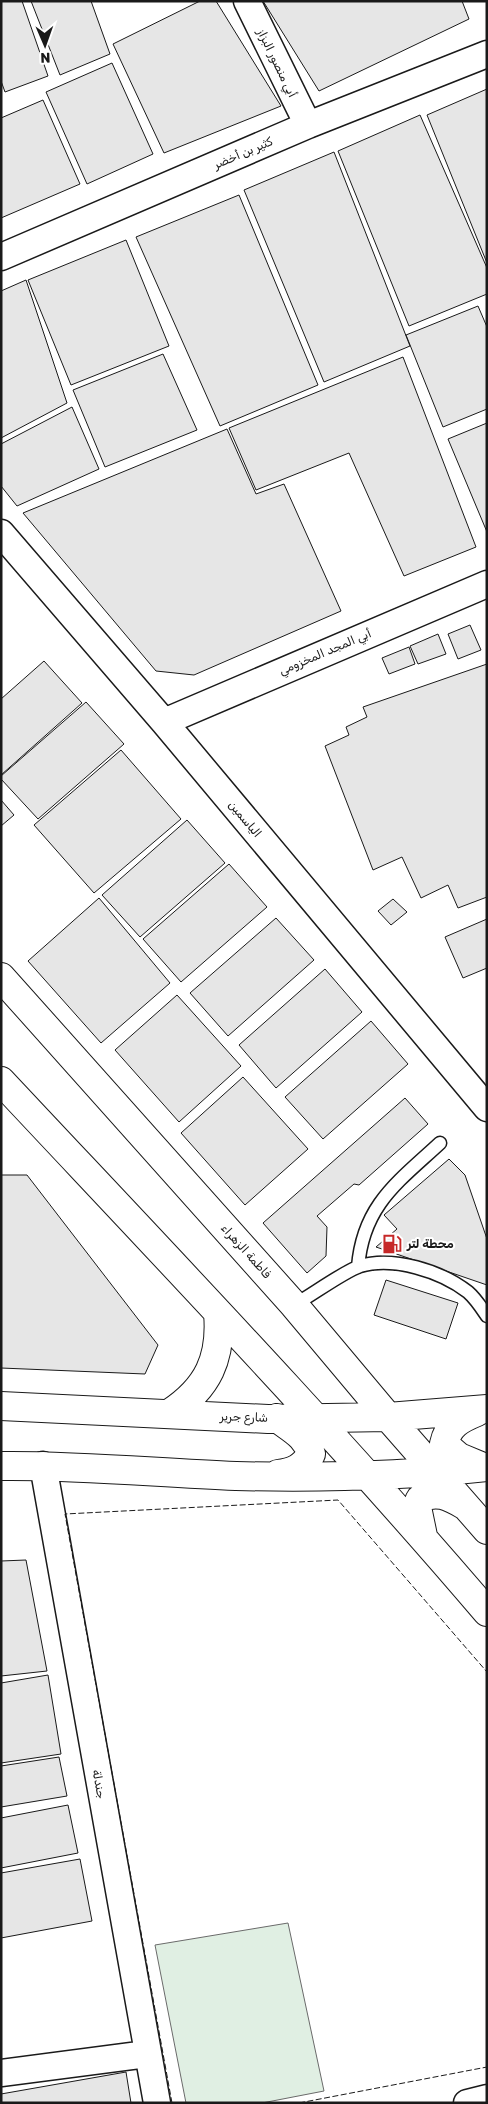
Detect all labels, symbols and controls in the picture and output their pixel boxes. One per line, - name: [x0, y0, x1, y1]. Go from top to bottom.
- north arrow: [20, 20, 70, 70]
- street label: أبي منصور البزاز: [252, 25, 300, 101]
- text: N: [40, 49, 51, 66]
- street label: كثير بن أخضر: [210, 134, 276, 173]
- street label: أبي المجد المخزومي: [277, 626, 374, 680]
- street label: الياسمين: [226, 798, 264, 840]
- street label: فاطمة الزهراء: [217, 1221, 274, 1282]
- fuel station icon: محطة لتر: [381, 1233, 403, 1255]
- place label: محطة لتر: [406, 1237, 454, 1251]
- street label: شارع جرير: [219, 1409, 268, 1427]
- street label: جندلة: [90, 1768, 108, 1800]

